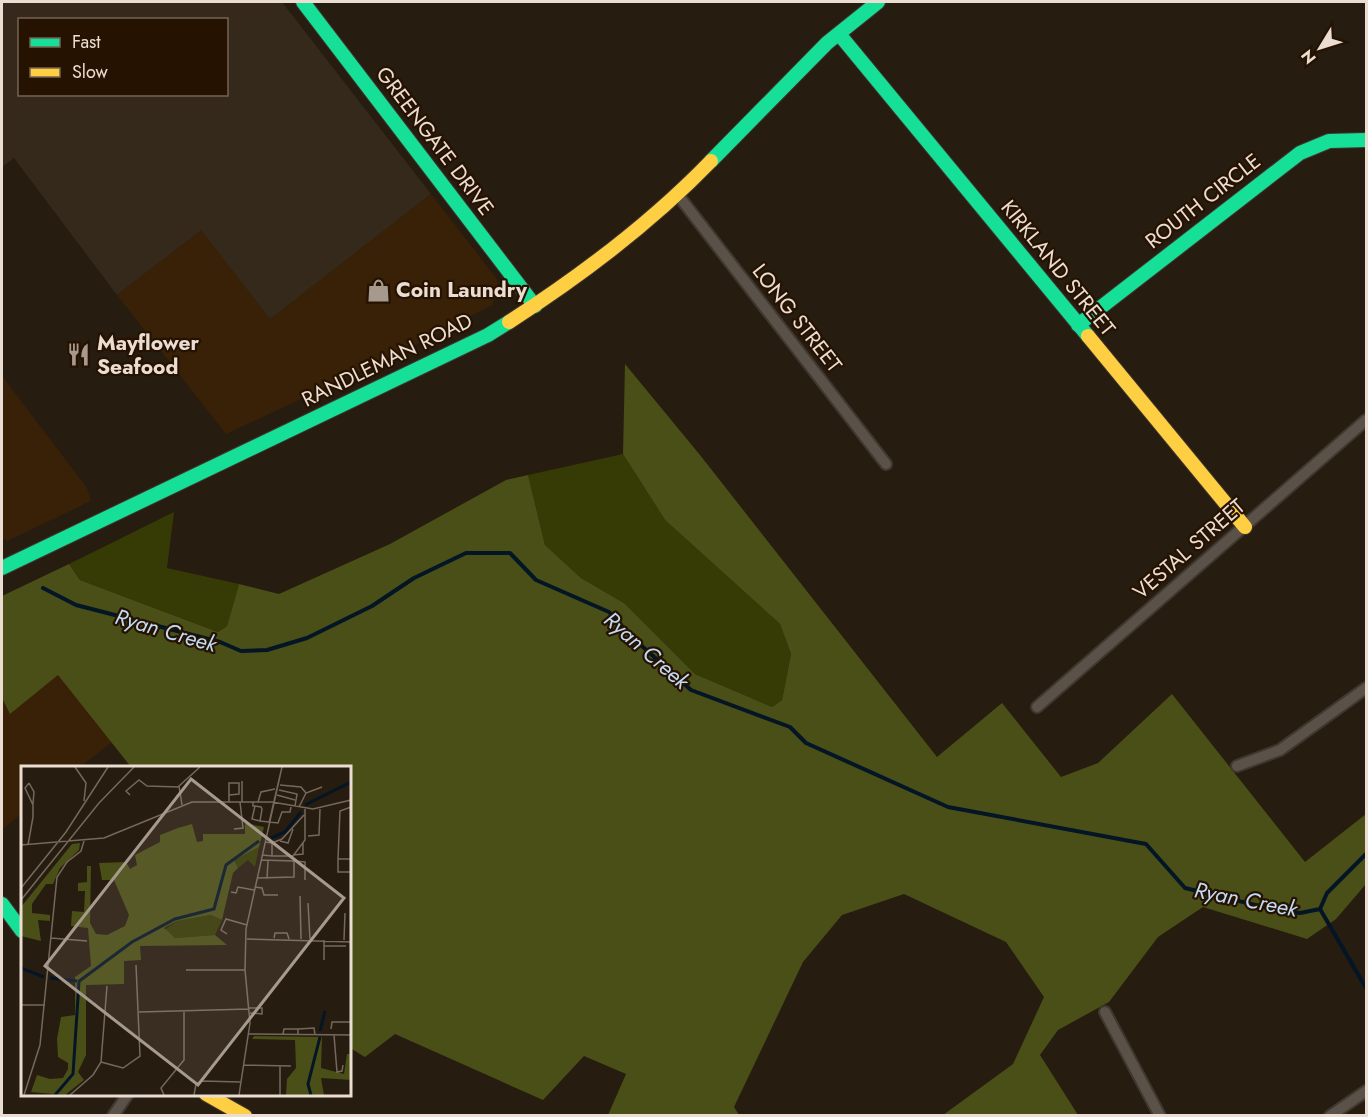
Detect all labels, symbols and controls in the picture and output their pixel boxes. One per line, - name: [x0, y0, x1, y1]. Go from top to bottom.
- legend: [18, 18, 228, 96]
- north arrow: [1290, 18, 1350, 78]
- text: Fast: [72, 29, 101, 55]
- text: N: [1296, 45, 1322, 69]
- text: Slow: [72, 59, 109, 85]
- street label: GREENGATE DRIVE: [369, 60, 501, 222]
- street label: ROUTH CIRCLE: [1139, 146, 1267, 256]
- street label: KIRKLAND STREET: [994, 194, 1122, 343]
- street label: LONG STREET: [745, 257, 849, 379]
- place label: Coin Laundry: [396, 275, 528, 305]
- shop icon: Coin Laundry: [365, 277, 391, 303]
- street label: RANDLEMAN ROAD: [297, 306, 477, 414]
- place label: Mayflower Seafood: [97, 328, 200, 382]
- restaurant icon: Mayflower Seafood: [66, 342, 92, 368]
- street label: VESTAL STREET: [1126, 492, 1252, 606]
- water label: Ryan Creek: [111, 600, 222, 660]
- water label: Ryan Creek: [597, 604, 698, 697]
- inset map: [21, 766, 351, 1096]
- water label: Ryan Creek: [1192, 873, 1302, 925]

